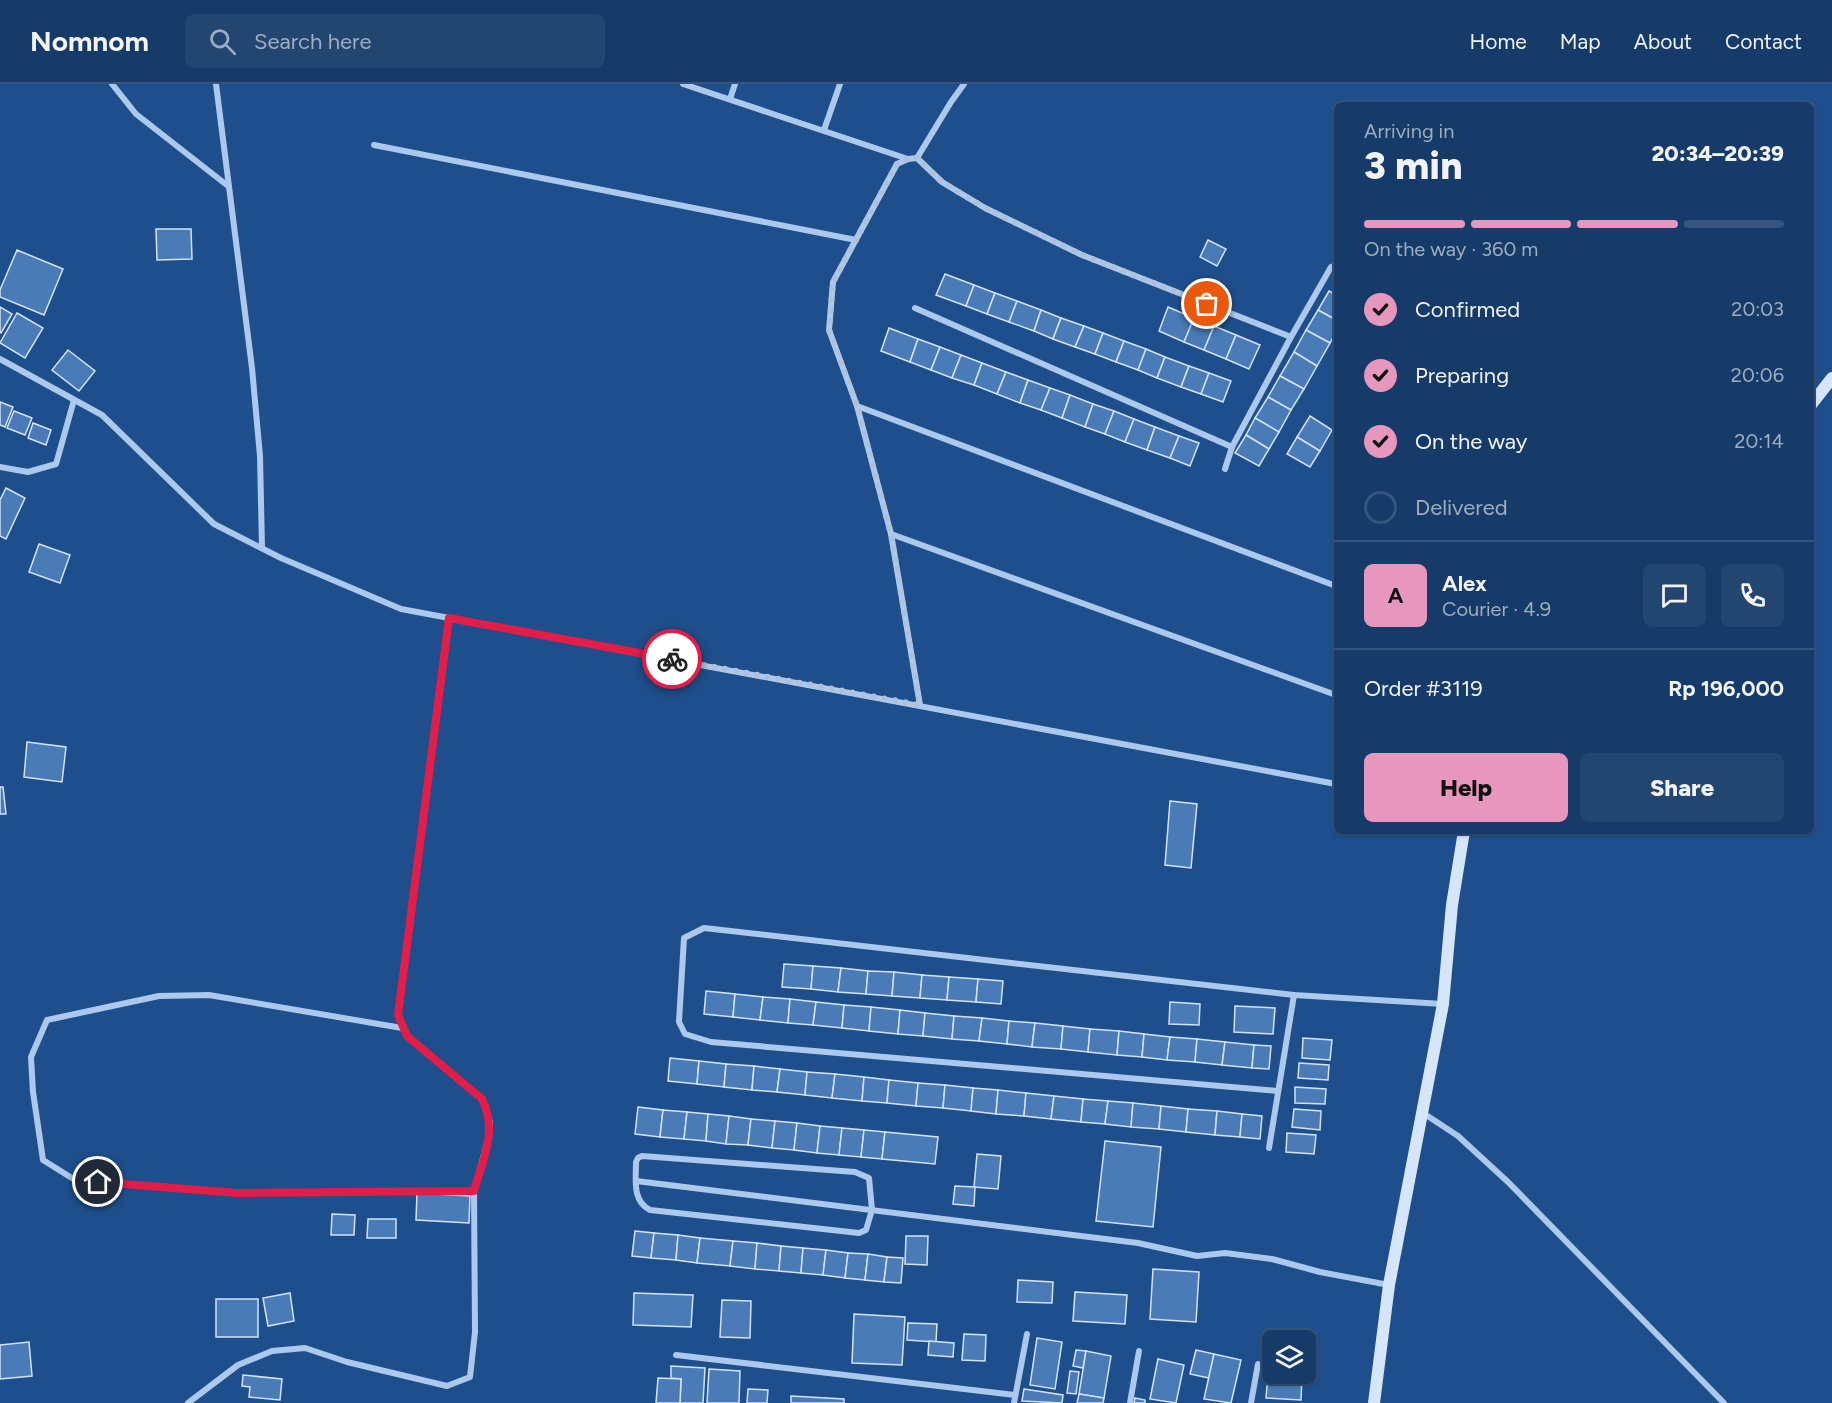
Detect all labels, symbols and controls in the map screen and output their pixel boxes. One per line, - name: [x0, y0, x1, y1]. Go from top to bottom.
- search box: [185, 14, 605, 68]
- text: Nomnom: [30, 24, 149, 58]
- icon: search: [206, 25, 239, 58]
- text: Search here: [254, 28, 371, 55]
- text: Home: [1470, 29, 1527, 54]
- text: Map: [1560, 29, 1601, 54]
- text: About: [1634, 29, 1692, 54]
- text: Contact: [1725, 29, 1802, 54]
- text: Arriving in: [1364, 119, 1454, 143]
- text: 20:34–20:39: [1651, 140, 1784, 167]
- text: 3 min: [1364, 142, 1462, 189]
- text: On the way · 360 m: [1364, 237, 1538, 261]
- pin: [1181, 278, 1232, 329]
- icon: bag: [1190, 287, 1223, 320]
- icon: check: [1364, 293, 1397, 326]
- text: Confirmed: [1415, 296, 1520, 323]
- text: 20:03: [1731, 297, 1784, 321]
- icon: check: [1364, 359, 1397, 392]
- text: Preparing: [1415, 362, 1509, 389]
- text: 20:06: [1731, 363, 1784, 387]
- icon: check: [1364, 425, 1397, 458]
- text: On the way: [1415, 428, 1527, 455]
- text: 20:14: [1734, 429, 1784, 453]
- text: Delivered: [1415, 494, 1508, 521]
- button: chat: [1643, 564, 1706, 627]
- button: phone: [1721, 564, 1784, 627]
- text: Alex: [1442, 570, 1487, 597]
- text: A: [1388, 582, 1403, 609]
- text: Courier · 4.9: [1442, 597, 1551, 621]
- courier: [642, 629, 702, 689]
- icon: bike: [656, 643, 689, 676]
- text: Order #3119: [1364, 675, 1483, 702]
- text: Rp 196,000: [1668, 675, 1784, 702]
- button: Help: [1364, 753, 1568, 822]
- button: Share: [1580, 753, 1784, 822]
- pin: [72, 1156, 123, 1207]
- icon: home: [81, 1165, 114, 1198]
- map controls: [1262, 1330, 1316, 1384]
- button: layers: [1262, 1330, 1316, 1384]

